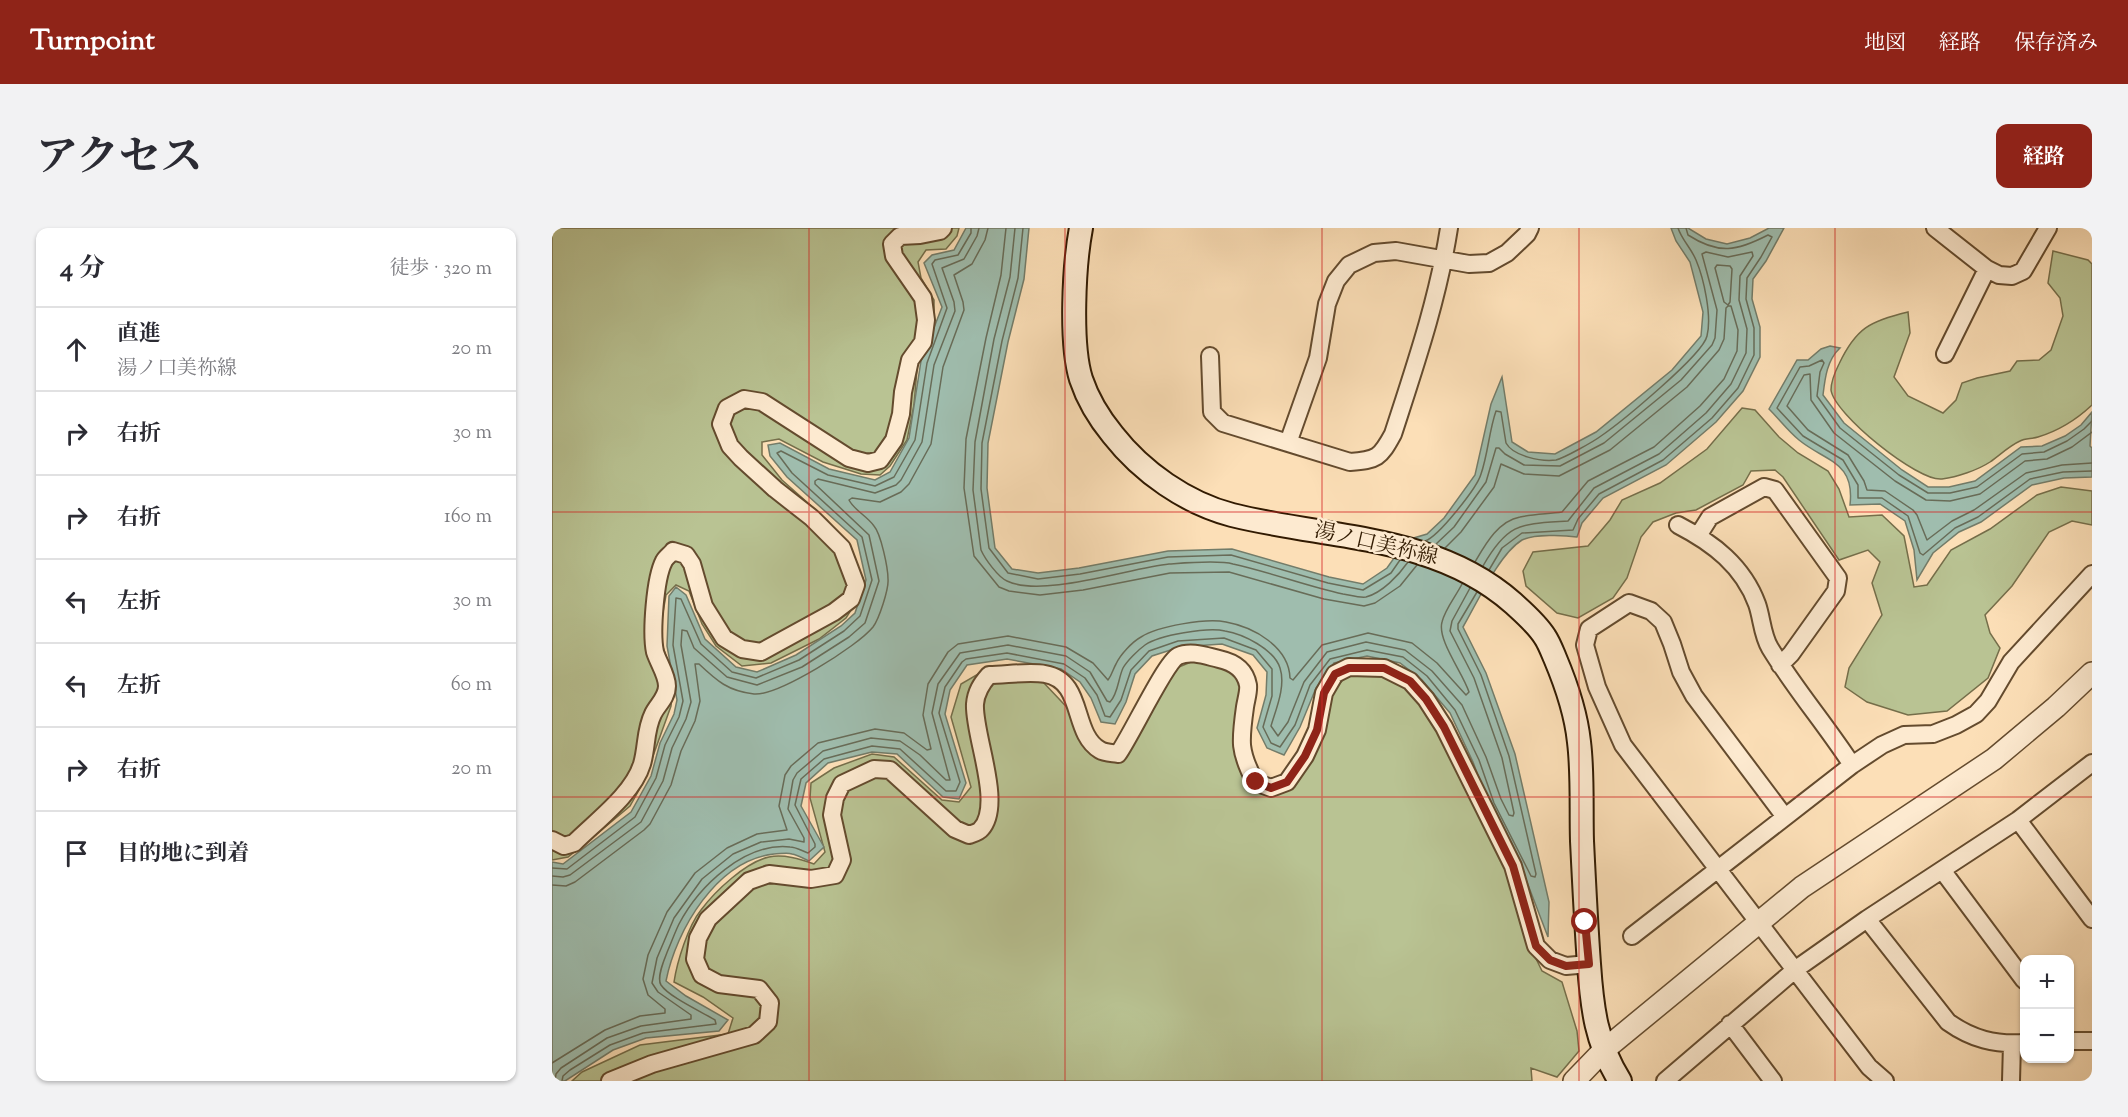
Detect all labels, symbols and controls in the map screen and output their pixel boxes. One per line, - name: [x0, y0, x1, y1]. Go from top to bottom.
- text: Turnpoint: [30, 22, 155, 62]
- text: 地図: [1864, 29, 1906, 59]
- text: 経路: [1939, 29, 1981, 59]
- text: 保存済み: [2014, 29, 2098, 59]
- button: 経路: [1996, 124, 2092, 188]
- text: アクセス: [36, 130, 203, 190]
- text: 4 分: [60, 251, 105, 288]
- text: 徒歩 · 320 m: [390, 255, 492, 284]
- text: 直進: [117, 319, 161, 351]
- icon: ahead: [60, 333, 93, 366]
- text: 20 m: [451, 335, 492, 364]
- text: 湯ノ口美祢線: [117, 355, 237, 384]
- icon: right: [60, 417, 93, 450]
- text: 右折: [117, 419, 161, 451]
- text: 30 m: [453, 419, 492, 448]
- icon: right: [60, 501, 93, 534]
- text: 右折: [117, 503, 161, 535]
- text: 160 m: [444, 503, 492, 532]
- street label: 湯ノ口美祢線: [1311, 516, 1441, 574]
- icon: left: [60, 585, 93, 618]
- text: 左折: [117, 587, 161, 619]
- text: 30 m: [453, 587, 492, 616]
- icon: left: [60, 669, 93, 702]
- text: 左折: [117, 671, 161, 703]
- text: 60 m: [451, 671, 492, 700]
- icon: right: [60, 753, 93, 786]
- text: 右折: [117, 755, 161, 787]
- text: 20 m: [451, 755, 492, 784]
- route end: [1242, 768, 1268, 794]
- icon: arrive: [60, 837, 93, 870]
- text: 目的地に到着: [117, 839, 249, 871]
- route start: [1571, 908, 1597, 934]
- map controls: [2020, 955, 2074, 1063]
- button: +: [2020, 955, 2074, 1009]
- button: −: [2020, 1009, 2074, 1063]

